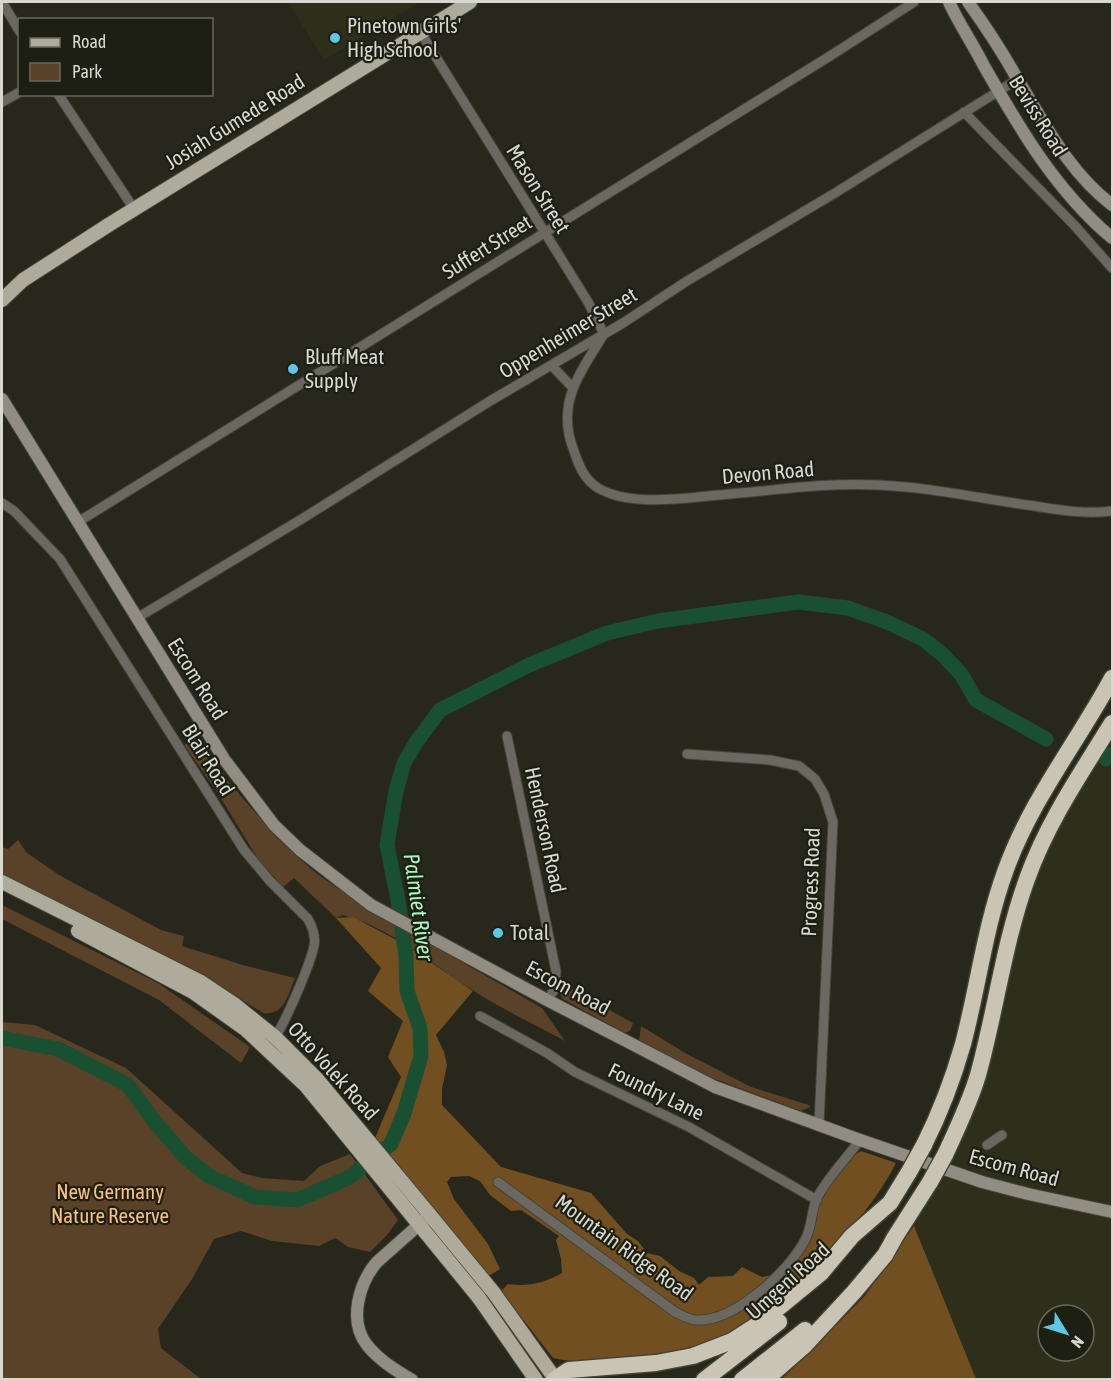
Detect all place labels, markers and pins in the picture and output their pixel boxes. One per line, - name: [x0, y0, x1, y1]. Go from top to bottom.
- place label: Pinetown Girls' High School: [347, 13, 461, 61]
- marker: Pinetown Girls' High School: [328, 31, 342, 45]
- place label: Bluff Meat Supply: [305, 344, 384, 392]
- marker: Bluff Meat Supply: [286, 362, 300, 376]
- place label: Total: [510, 920, 550, 944]
- marker: Total: [491, 926, 505, 940]

